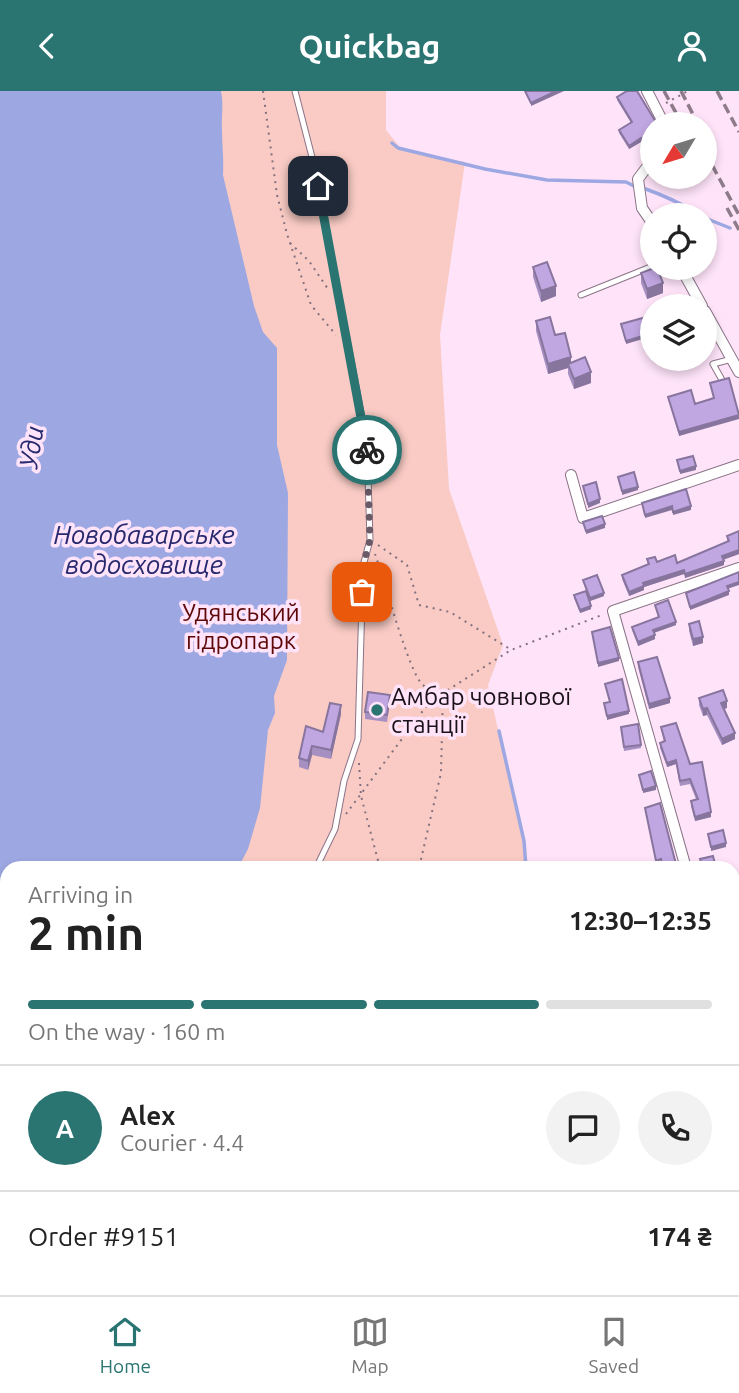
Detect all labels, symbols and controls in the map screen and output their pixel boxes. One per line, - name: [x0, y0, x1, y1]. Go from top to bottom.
- icon: back: [28, 27, 66, 65]
- icon: person: [673, 27, 711, 65]
- text: Quickbag: [299, 28, 440, 64]
- north arrow: [640, 112, 718, 189]
- map controls: [640, 112, 717, 371]
- pin: [288, 156, 348, 216]
- icon: home: [299, 167, 337, 205]
- button: locate: [640, 203, 717, 280]
- button: layers: [640, 294, 717, 371]
- courier: [332, 415, 402, 485]
- water label: Уди: [13, 424, 49, 471]
- icon: bike: [348, 431, 386, 469]
- water label: Новобаварське водосховище: [53, 520, 235, 579]
- pin: [332, 562, 392, 622]
- icon: bag: [343, 573, 381, 611]
- park label: Удянський гідропарк: [182, 599, 300, 654]
- place label: Амбар човнової станції: [391, 683, 572, 738]
- marker: Амбар човнової станції: [369, 702, 385, 718]
- text: Arriving in: [28, 882, 133, 907]
- text: 12:30–12:35: [569, 906, 712, 935]
- text: 2 min: [28, 907, 144, 959]
- text: On the way · 160 m: [28, 1019, 225, 1044]
- button: chat: [546, 1091, 620, 1165]
- button: phone: [638, 1091, 712, 1165]
- text: Alex: [120, 1101, 175, 1130]
- text: A: [56, 1114, 74, 1143]
- text: Courier · 4.4: [120, 1130, 244, 1155]
- text: Order #9151: [28, 1222, 179, 1251]
- text: 174 ₴: [647, 1222, 712, 1251]
- tab: Home: [100, 1313, 151, 1377]
- tab: Map: [351, 1313, 389, 1377]
- tab: Saved: [589, 1313, 639, 1377]

